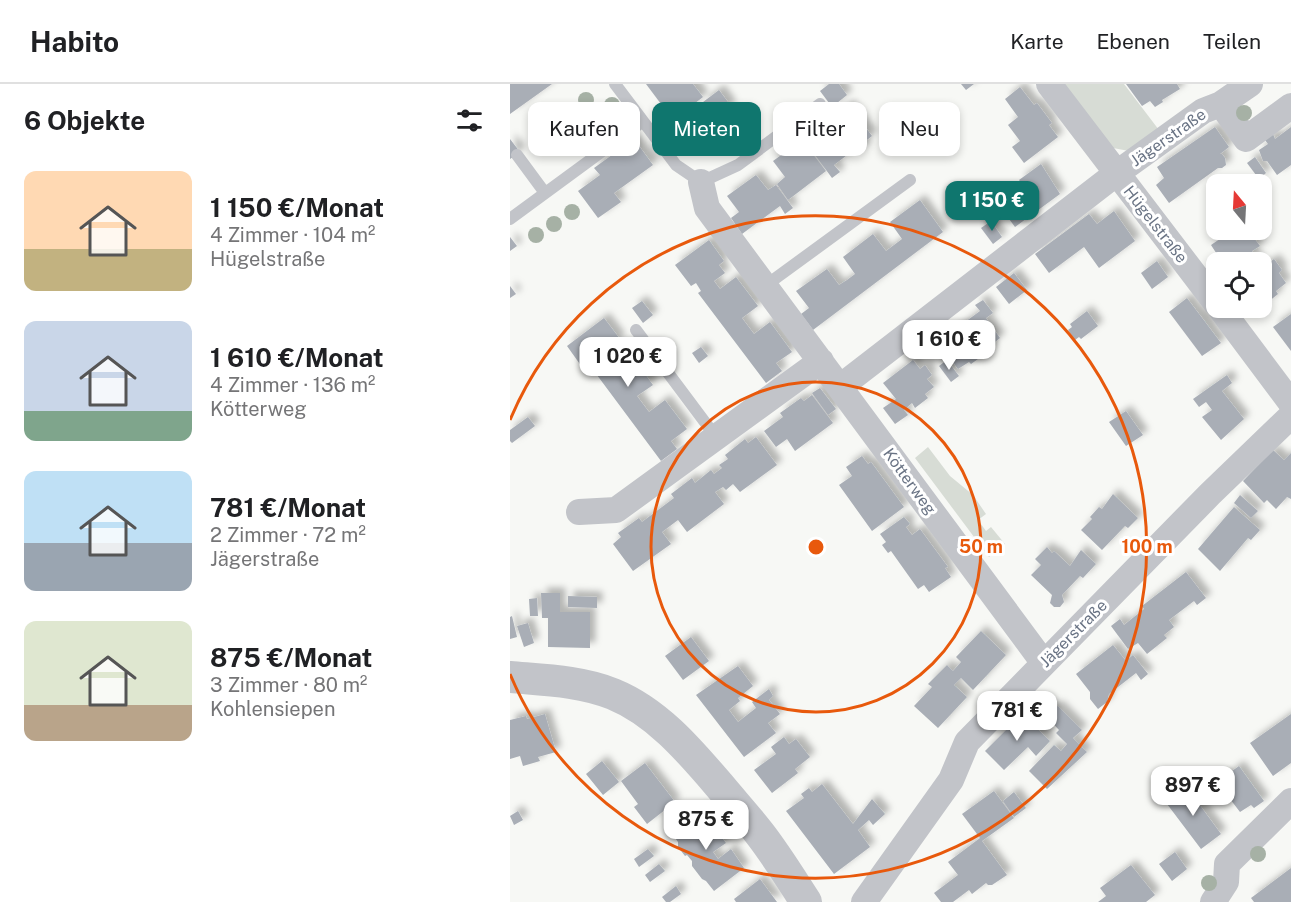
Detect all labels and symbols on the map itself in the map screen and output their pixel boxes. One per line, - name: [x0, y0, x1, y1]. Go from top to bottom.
- street label: Jägerstraße: [1127, 105, 1210, 170]
- north arrow: [1206, 174, 1272, 240]
- pin: 1 150 €: [937, 181, 1047, 232]
- street label: Hügelstraße: [1120, 182, 1192, 267]
- pin: 1 610 €: [894, 320, 1004, 371]
- pin: 1 020 €: [573, 337, 683, 388]
- street label: Kötterweg: [879, 444, 940, 518]
- text: 50 m: [959, 536, 1003, 557]
- text: 100 m: [1121, 536, 1173, 557]
- centre of rings: [806, 537, 826, 557]
- street label: Jägerstraße: [1036, 596, 1111, 671]
- pin: 781 €: [975, 691, 1059, 742]
- pin: 897 €: [1151, 766, 1235, 817]
- pin: 875 €: [664, 800, 748, 851]

